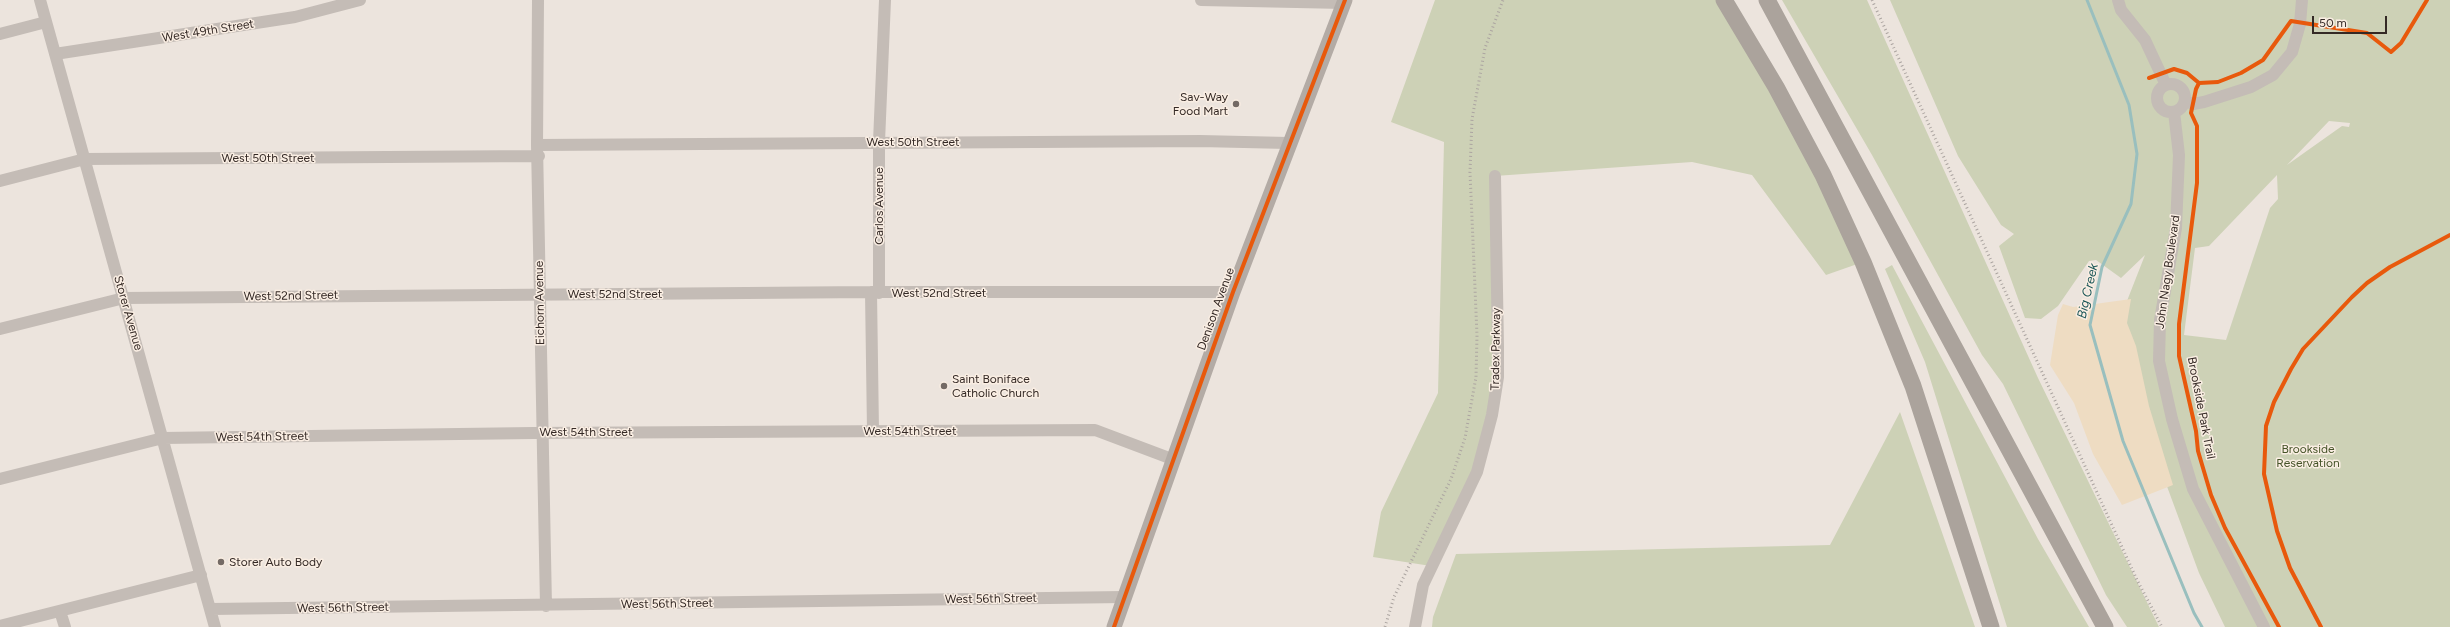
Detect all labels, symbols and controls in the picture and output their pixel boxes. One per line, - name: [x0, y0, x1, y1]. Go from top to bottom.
- scale bar: [2314, 8, 2389, 34]
- text: 50 m: [2319, 16, 2347, 30]
- street label: West 49th Street: [161, 17, 255, 45]
- place label: Sav-Way Food Mart: [1173, 90, 1228, 118]
- marker: Sav-Way Food Mart: [1231, 99, 1241, 109]
- street label: West 50th Street: [866, 135, 960, 149]
- street label: West 50th Street: [221, 151, 315, 165]
- street label: Carlos Avenue: [872, 167, 886, 245]
- street label: John Nagy Boulevard: [2153, 214, 2183, 330]
- street label: Eichorn Avenue: [532, 261, 548, 345]
- water label: Big Creek: [2074, 262, 2102, 320]
- street label: Denison Avenue: [1194, 266, 1238, 352]
- street label: Storer Avenue: [110, 274, 146, 352]
- street label: West 52nd Street: [892, 286, 986, 300]
- street label: West 52nd Street: [568, 287, 662, 301]
- street label: West 52nd Street: [244, 288, 338, 304]
- street label: Tradex Parkway: [1488, 307, 1504, 391]
- street label: Brookside Park Trail: [2184, 356, 2218, 460]
- place label: Saint Boniface Catholic Church: [952, 372, 1039, 400]
- marker: Saint Boniface Catholic Church: [939, 381, 949, 391]
- street label: West 54th Street: [864, 424, 956, 438]
- street label: West 54th Street: [540, 425, 632, 439]
- street label: West 54th Street: [215, 429, 309, 445]
- park label: Brookside Reservation: [2276, 442, 2340, 470]
- place label: Storer Auto Body: [229, 555, 322, 569]
- marker: Storer Auto Body: [216, 557, 226, 567]
- street label: West 56th Street: [945, 591, 1037, 607]
- street label: West 56th Street: [621, 596, 713, 612]
- street label: West 56th Street: [297, 600, 389, 616]

